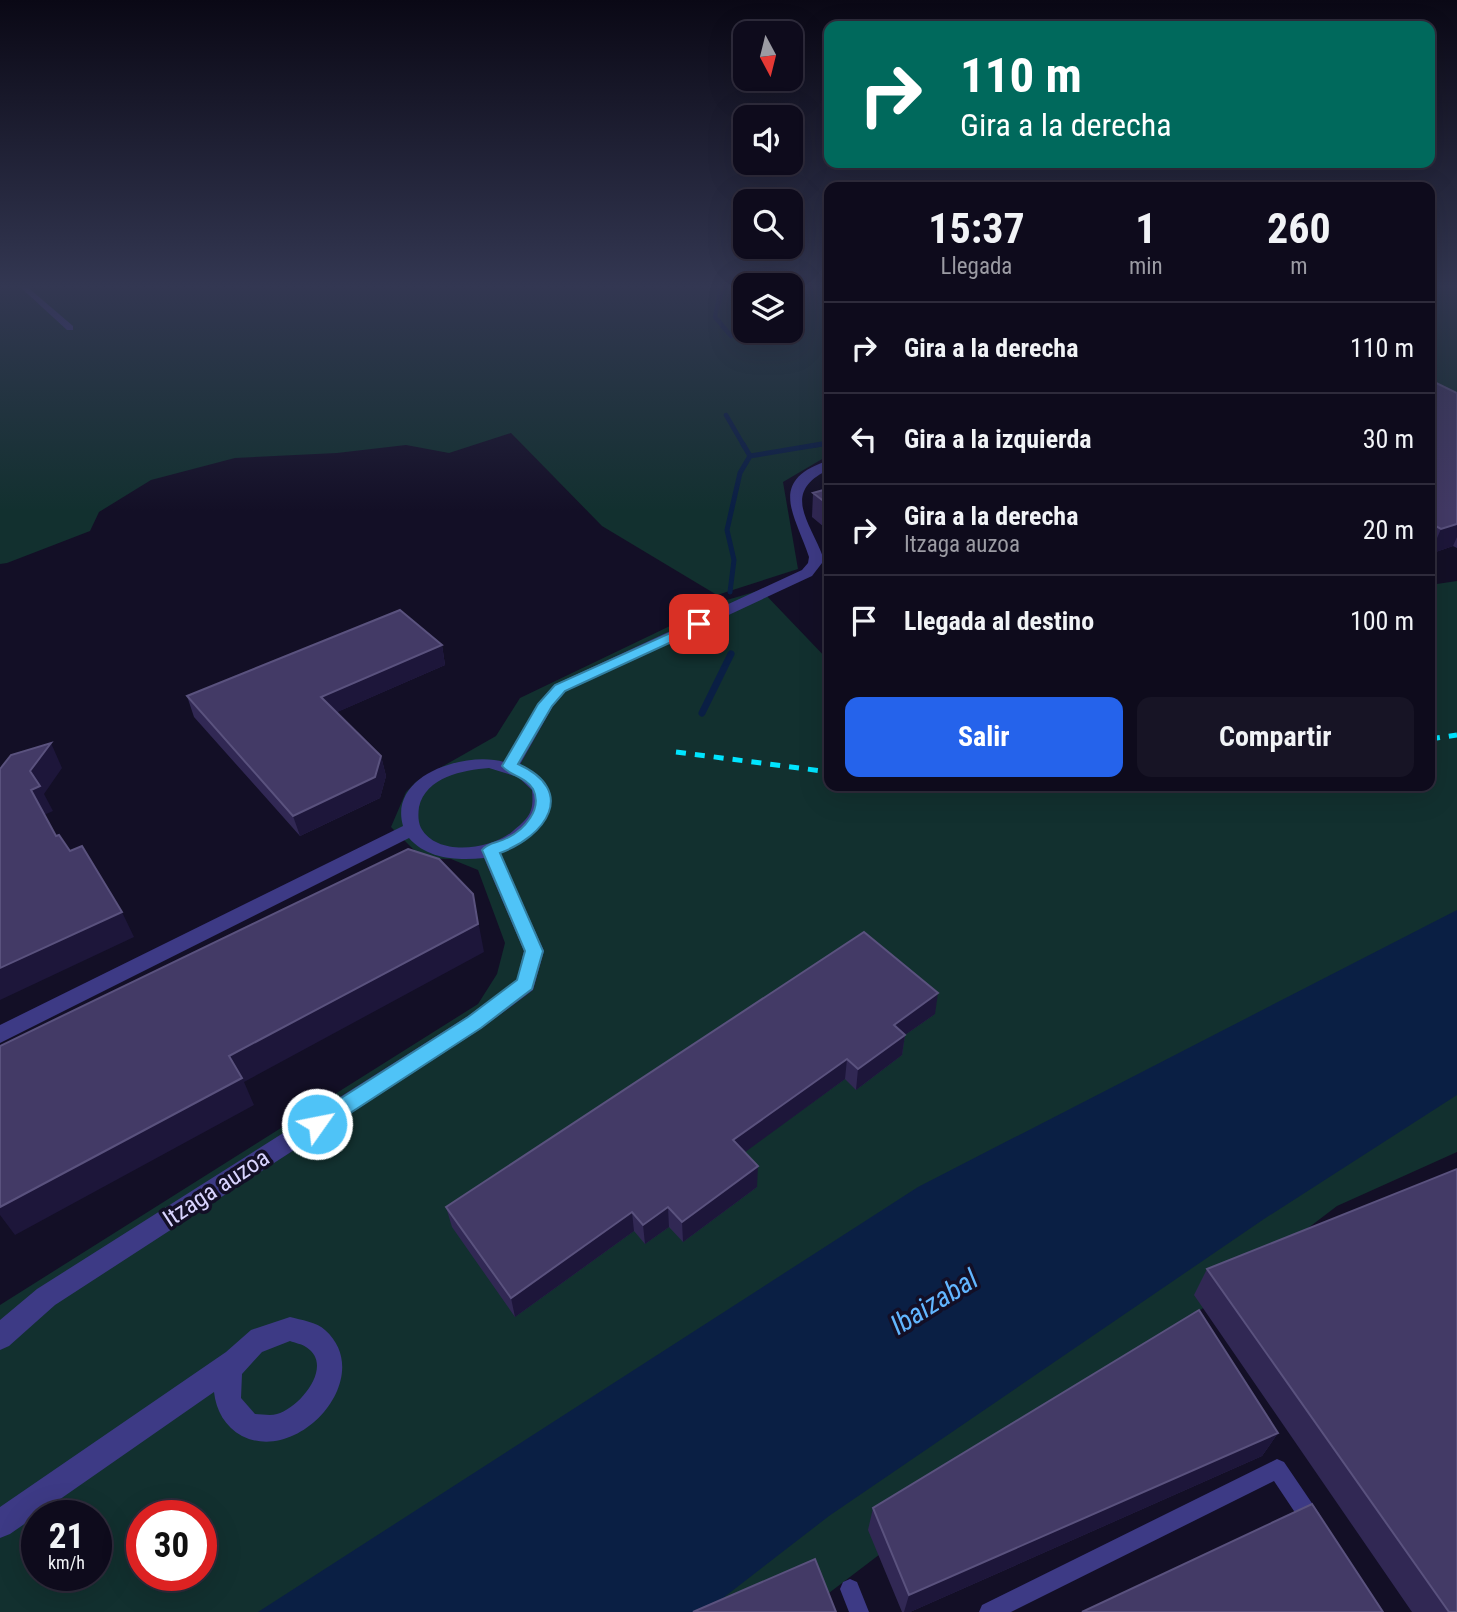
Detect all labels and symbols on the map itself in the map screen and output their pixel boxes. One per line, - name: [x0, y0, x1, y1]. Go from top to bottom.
- north arrow: [733, 21, 803, 91]
- pin: [669, 594, 729, 654]
- position arrow: [280, 1087, 354, 1161]
- street label: Itzaga auzoa: [158, 1143, 274, 1233]
- water label: Ibaizabal: [884, 1262, 985, 1342]
- speed limit sign: 30: [126, 1500, 217, 1591]

